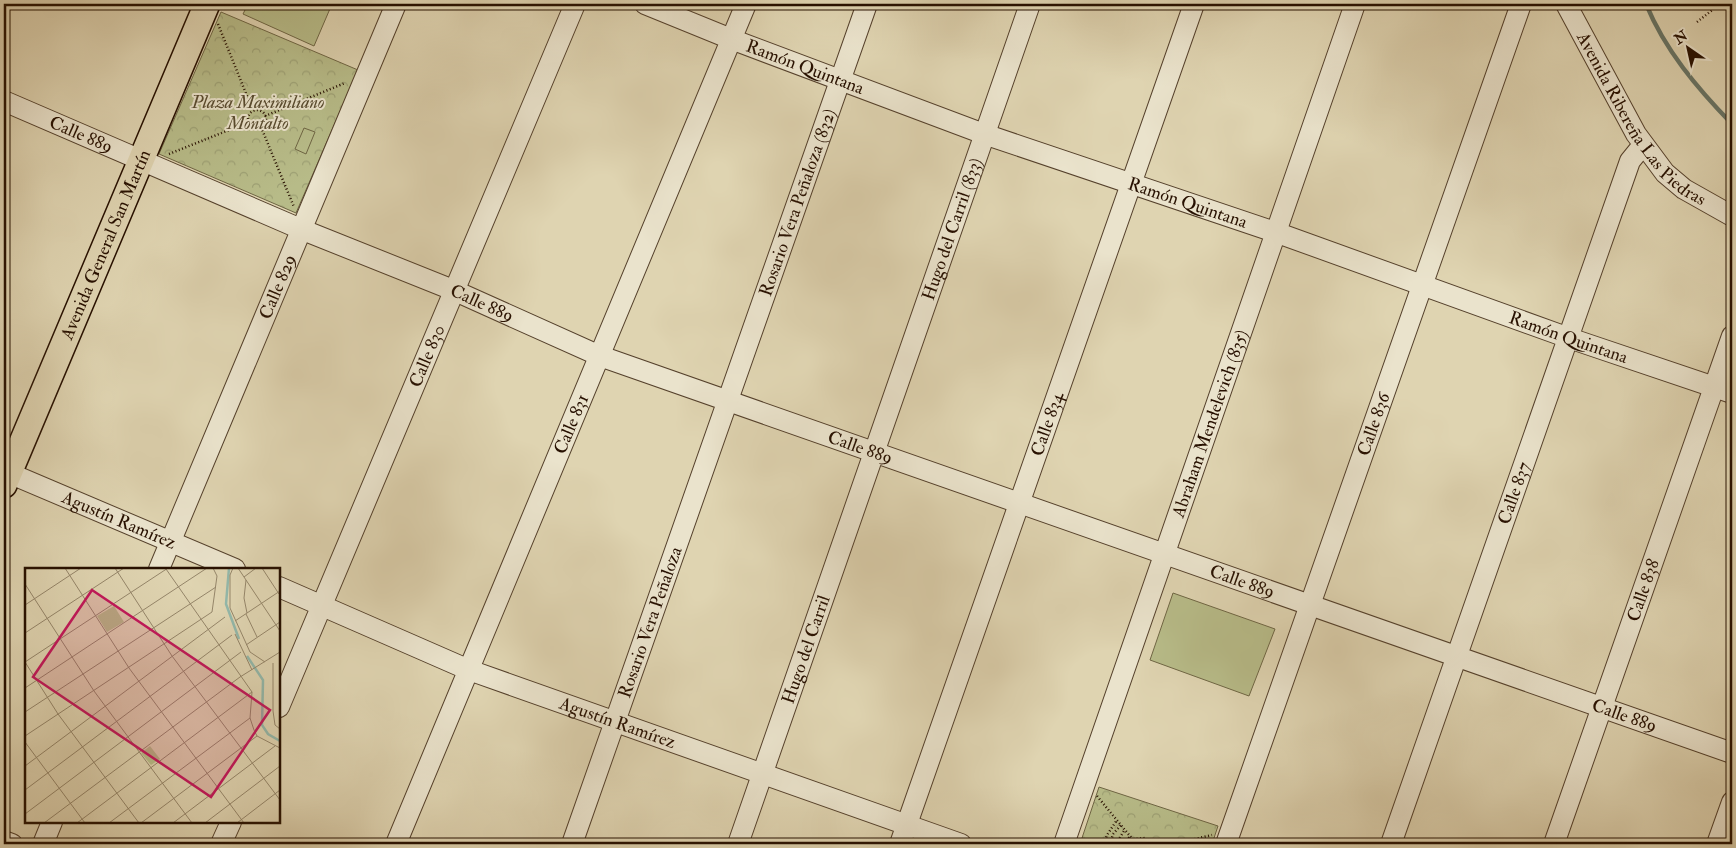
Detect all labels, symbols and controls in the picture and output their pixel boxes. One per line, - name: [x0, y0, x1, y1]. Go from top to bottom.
- north arrow: [1664, 22, 1714, 72]
- street label: Avenida Ribereña Las Piedras: [1571, 27, 1710, 211]
- text: N: [1670, 27, 1691, 49]
- street label: Ramón Quintana: [743, 35, 868, 100]
- park label: Plaza Maximiliano Montalto: [191, 91, 324, 135]
- street label: Rosario Vera Peñaloza (832): [754, 106, 841, 299]
- street label: Calle 889: [46, 111, 116, 159]
- street label: Avenida General San Martín: [55, 146, 156, 344]
- street label: Hugo del Carril (833): [917, 155, 988, 304]
- street label: Ramón Quintana: [1125, 172, 1251, 234]
- street label: Calle 829: [254, 251, 302, 323]
- street label: Calle 889: [446, 279, 517, 328]
- street label: Ramón Quintana: [1506, 306, 1631, 369]
- street label: Calle 830: [404, 321, 451, 391]
- street label: Abraham Mendelevich (835): [1167, 327, 1253, 522]
- street label: Calle 834: [1026, 388, 1070, 459]
- street label: Calle 836: [1352, 389, 1396, 459]
- street label: Calle 831: [549, 391, 594, 458]
- street label: Calle 889: [824, 426, 895, 470]
- street label: Calle 837: [1493, 459, 1536, 527]
- street label: Agustín Ramírez: [57, 486, 180, 555]
- street label: Rosario Vera Peñaloza: [613, 543, 688, 701]
- street label: Calle 838: [1622, 556, 1665, 625]
- street label: Calle 889: [1207, 560, 1278, 604]
- inset map: [25, 568, 280, 823]
- street label: Hugo del Carril: [777, 592, 836, 707]
- street label: Agustín Ramírez: [555, 692, 679, 754]
- street label: Calle 889: [1589, 694, 1660, 738]

